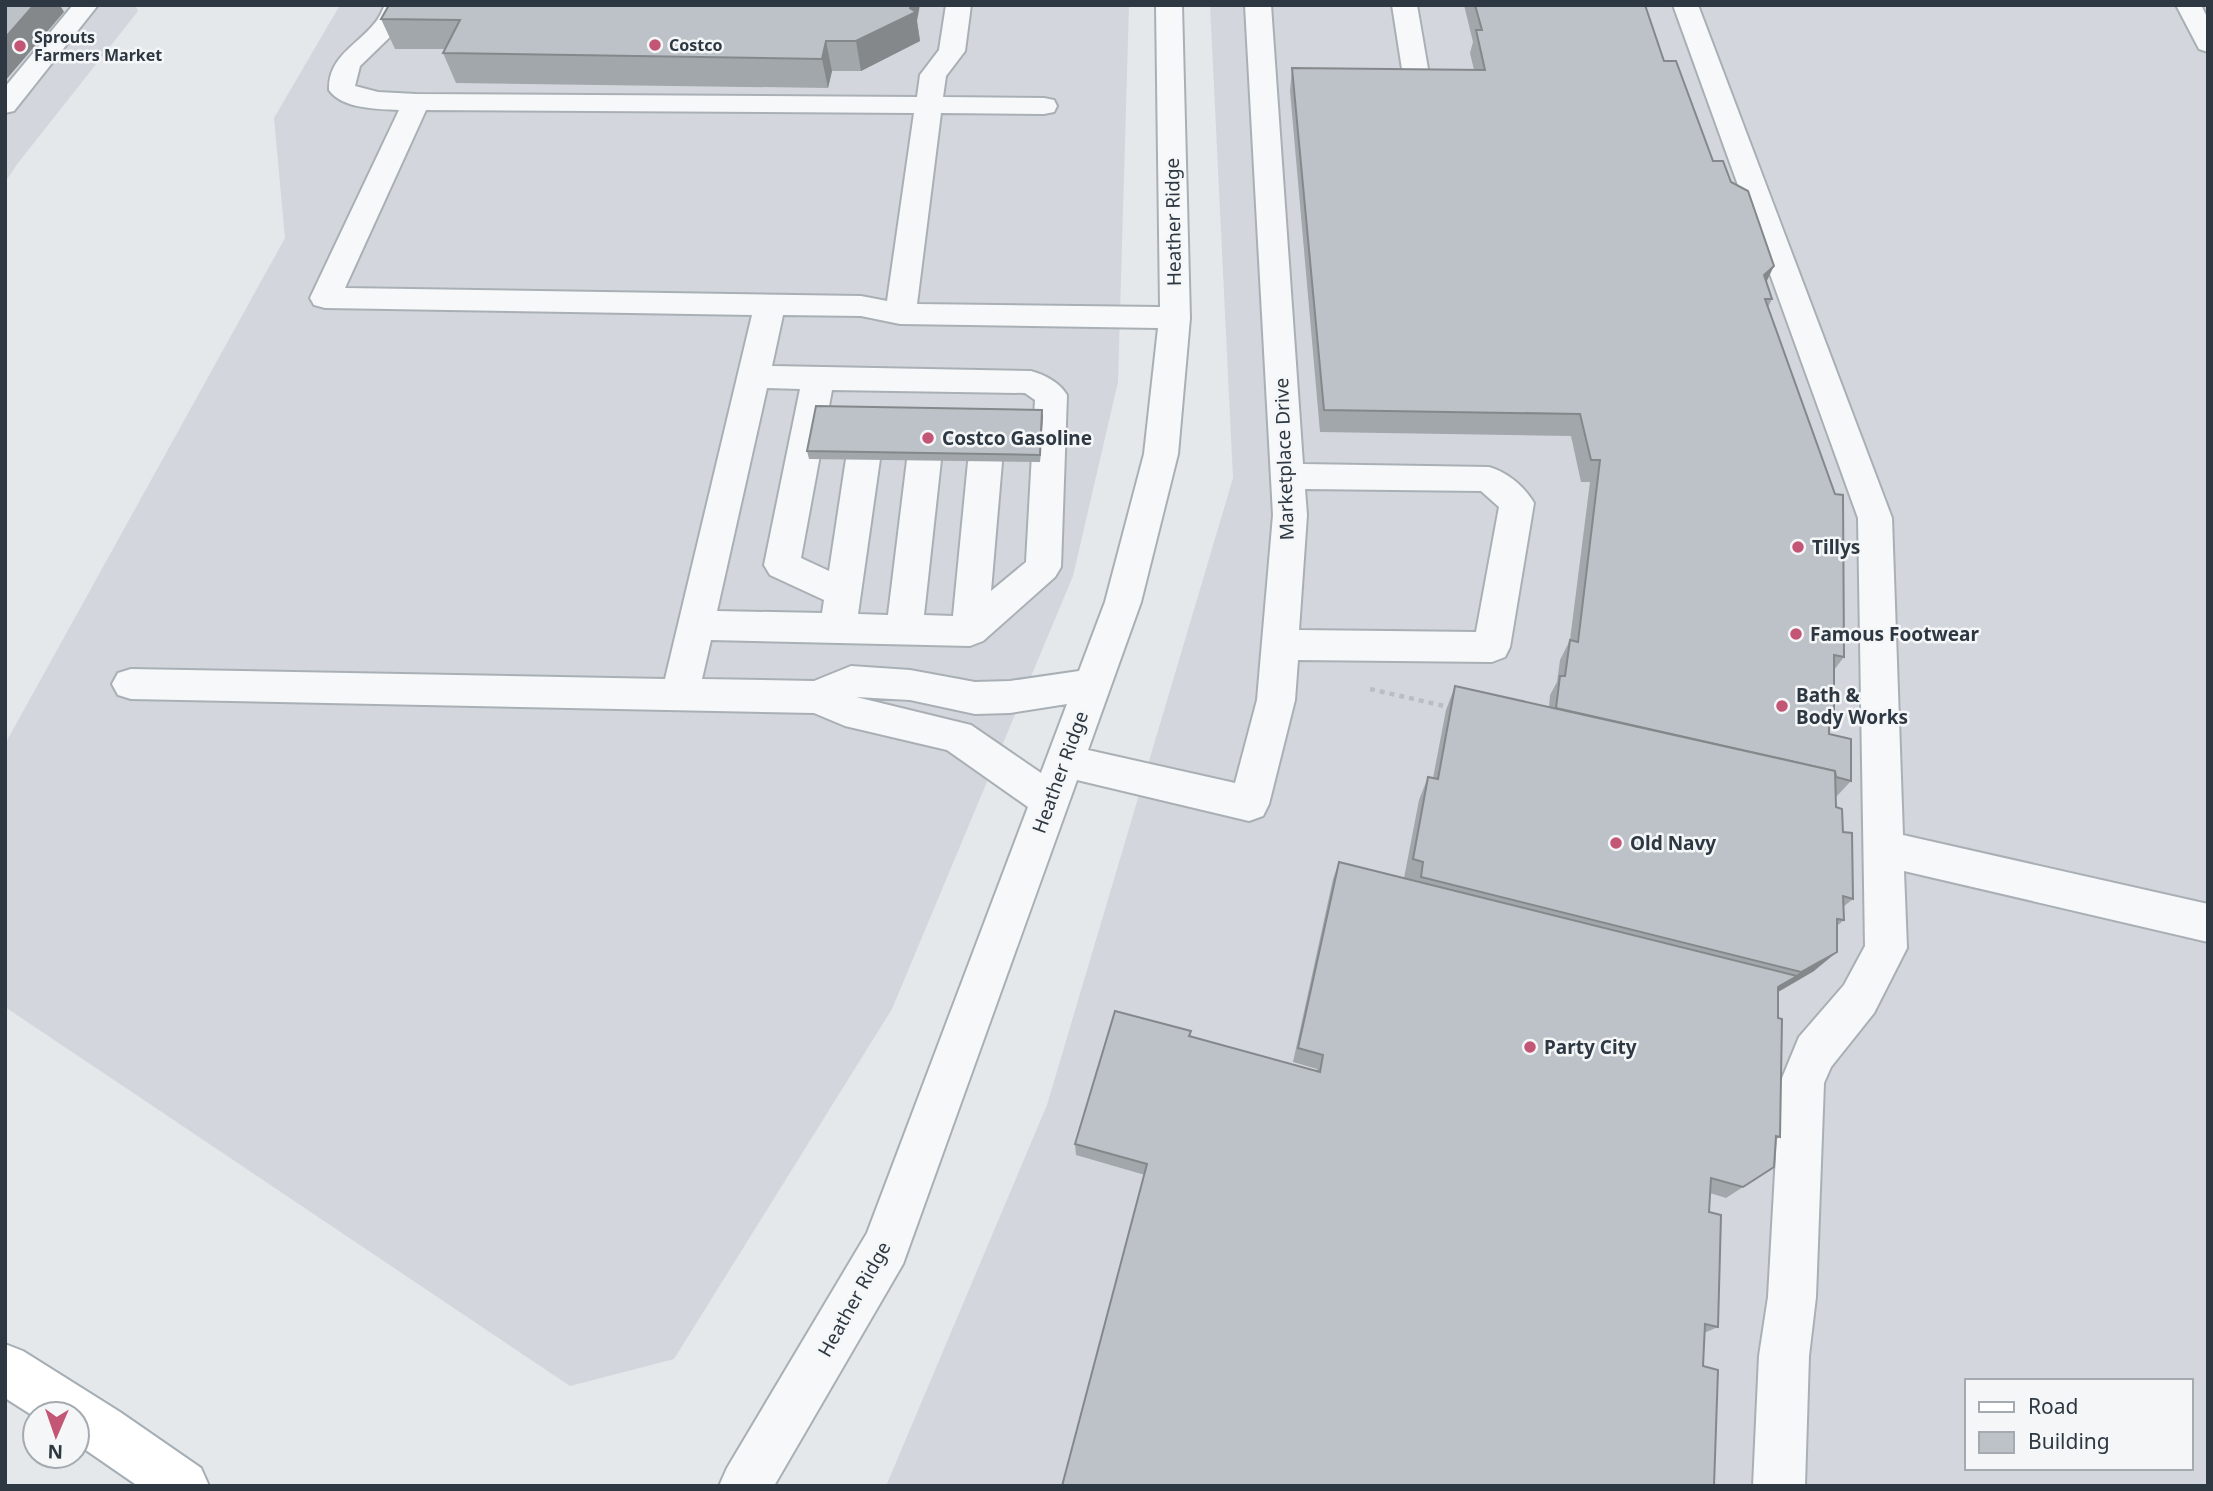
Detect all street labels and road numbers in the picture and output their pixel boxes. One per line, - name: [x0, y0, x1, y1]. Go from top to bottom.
- street label: Heather Ridge: [1159, 158, 1187, 286]
- street label: Marketplace Drive: [1268, 377, 1300, 541]
- street label: Heather Ridge: [1026, 707, 1094, 837]
- street label: Heather Ridge: [812, 1237, 896, 1361]

